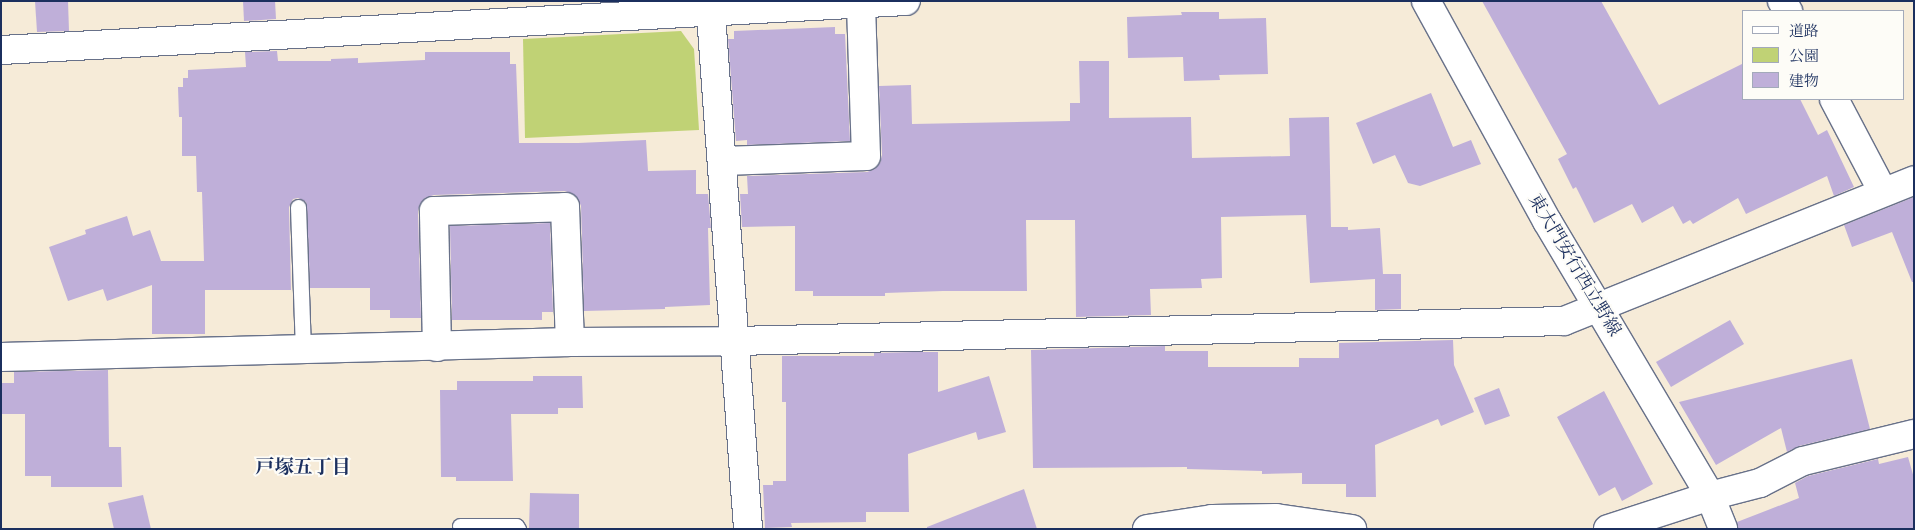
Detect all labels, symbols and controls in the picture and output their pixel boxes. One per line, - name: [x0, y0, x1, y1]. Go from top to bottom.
- legend: [1742, 10, 1905, 100]
- text: 道路: [1789, 21, 1819, 40]
- text: 公園: [1789, 46, 1819, 65]
- text: 建物: [1789, 71, 1819, 90]
- street label: 東大門安行西立野線: [1524, 190, 1626, 340]
- district label: 戸塚五丁目: [256, 456, 350, 478]

